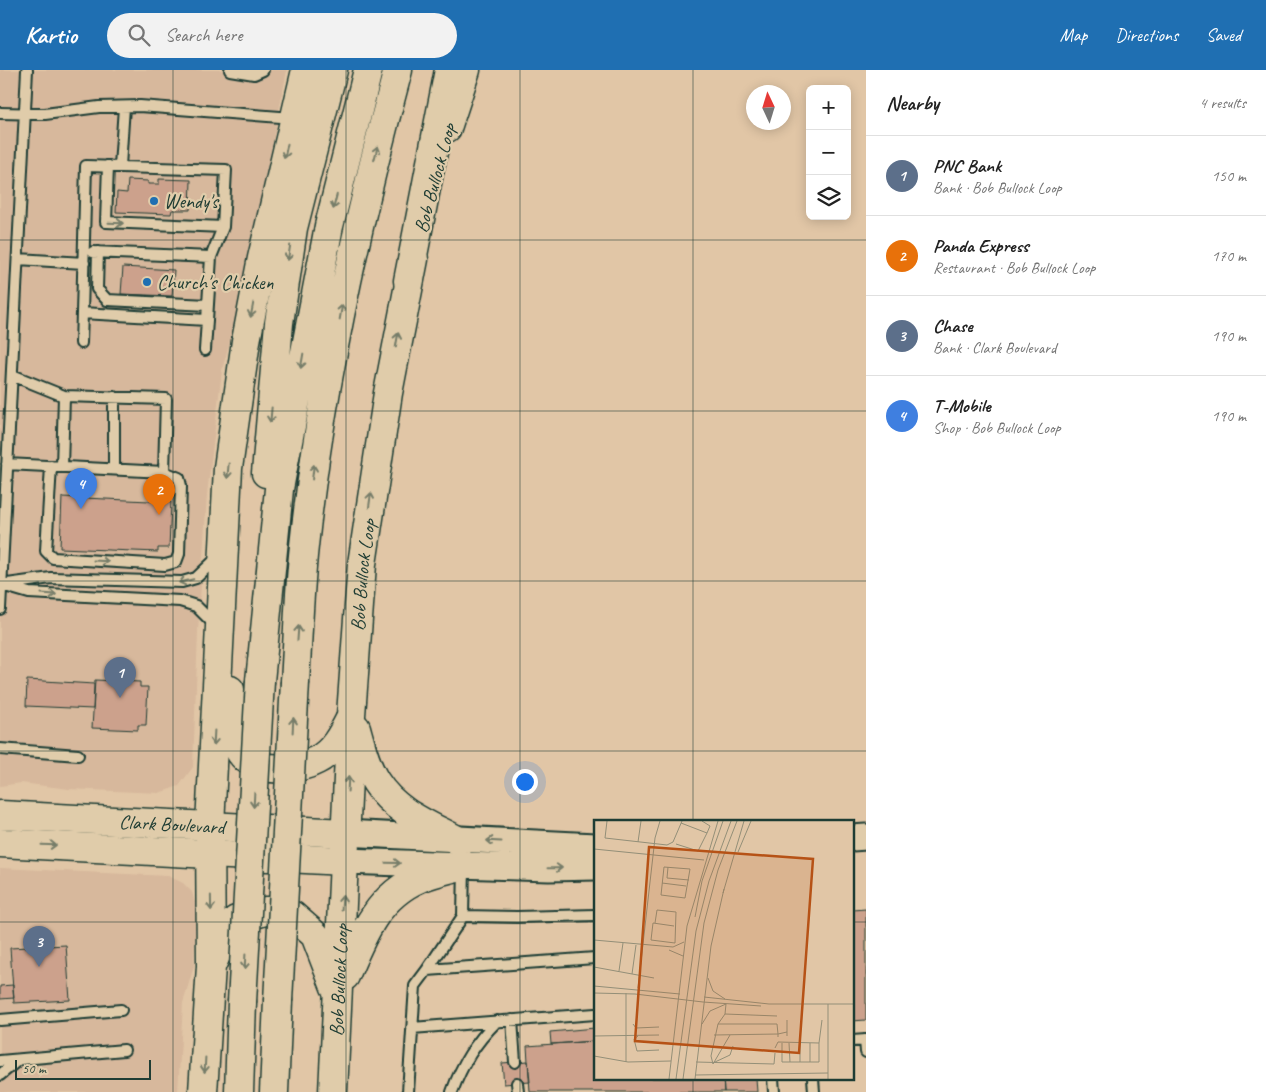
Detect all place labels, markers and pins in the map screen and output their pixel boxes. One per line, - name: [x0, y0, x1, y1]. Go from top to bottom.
- place label: Wendy's: [164, 189, 220, 214]
- marker: Wendy's: [148, 195, 160, 207]
- place label: Church's Chicken: [157, 270, 275, 295]
- marker: Church's Chicken: [141, 276, 153, 288]
- pin: 4: [65, 468, 97, 509]
- pin: 2: [143, 474, 175, 515]
- pin: 1: [104, 657, 136, 698]
- pin: 3: [23, 926, 55, 967]

